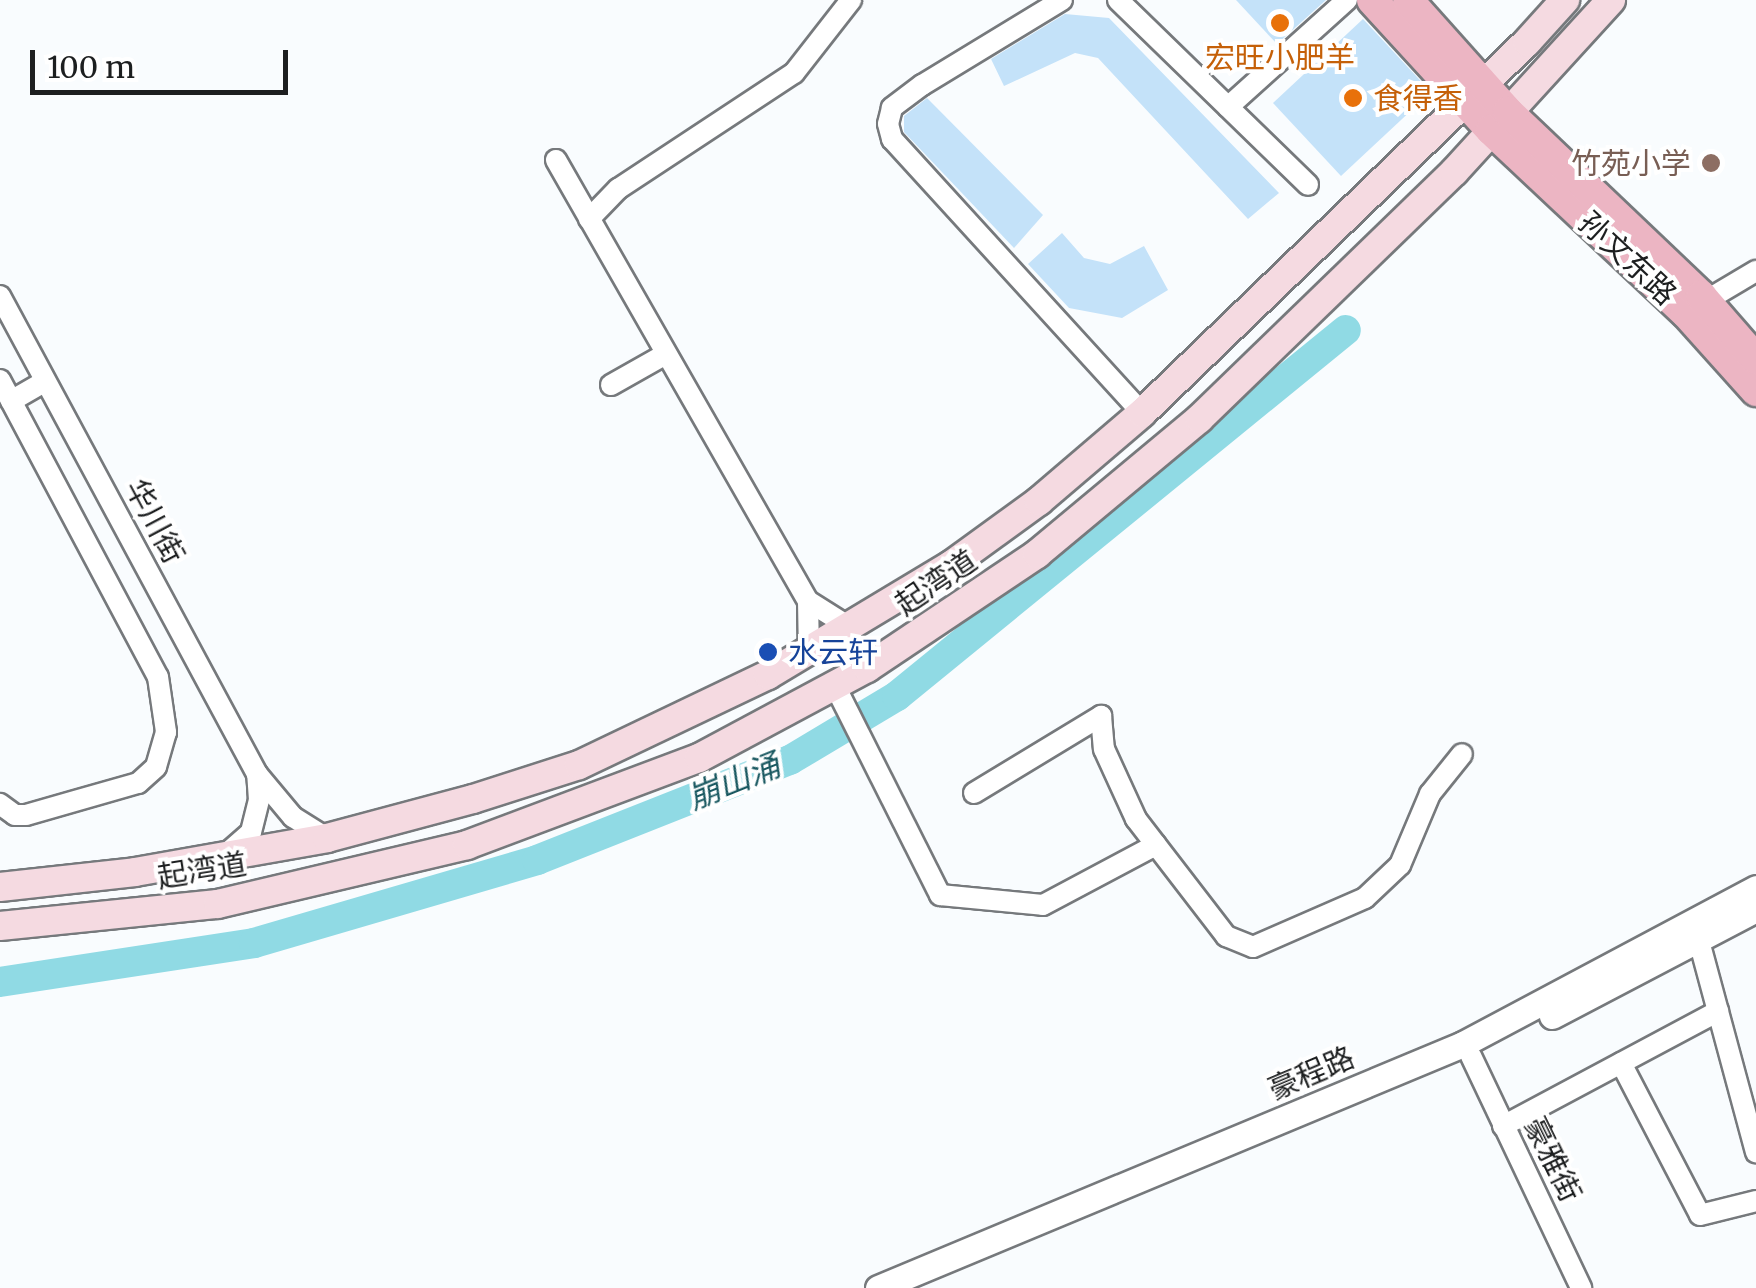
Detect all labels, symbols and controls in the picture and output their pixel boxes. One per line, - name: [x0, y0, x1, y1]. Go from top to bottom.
- marker: 宏旺小肥羊: [1269, 12, 1291, 34]
- scale bar: [35, 30, 292, 92]
- place label: 宏旺小肥羊: [1205, 39, 1355, 75]
- text: 100 m: [47, 48, 135, 86]
- place label: 食得香: [1373, 80, 1463, 116]
- marker: 食得香: [1342, 87, 1364, 109]
- place label: 竹苑小学: [1571, 145, 1691, 181]
- marker: 竹苑小学: [1700, 152, 1722, 174]
- street label: 孙文东路: [1572, 204, 1684, 312]
- street label: 华川街: [118, 473, 192, 569]
- street label: 起湾道: [889, 542, 983, 622]
- place label: 水云轩: [788, 634, 878, 670]
- marker: 水云轩: [757, 641, 779, 663]
- water label: 崩山涌: [682, 746, 786, 818]
- street label: 起湾道: [155, 845, 249, 895]
- street label: 豪程路: [1263, 1039, 1359, 1107]
- street label: 豪雅街: [1517, 1111, 1589, 1207]

